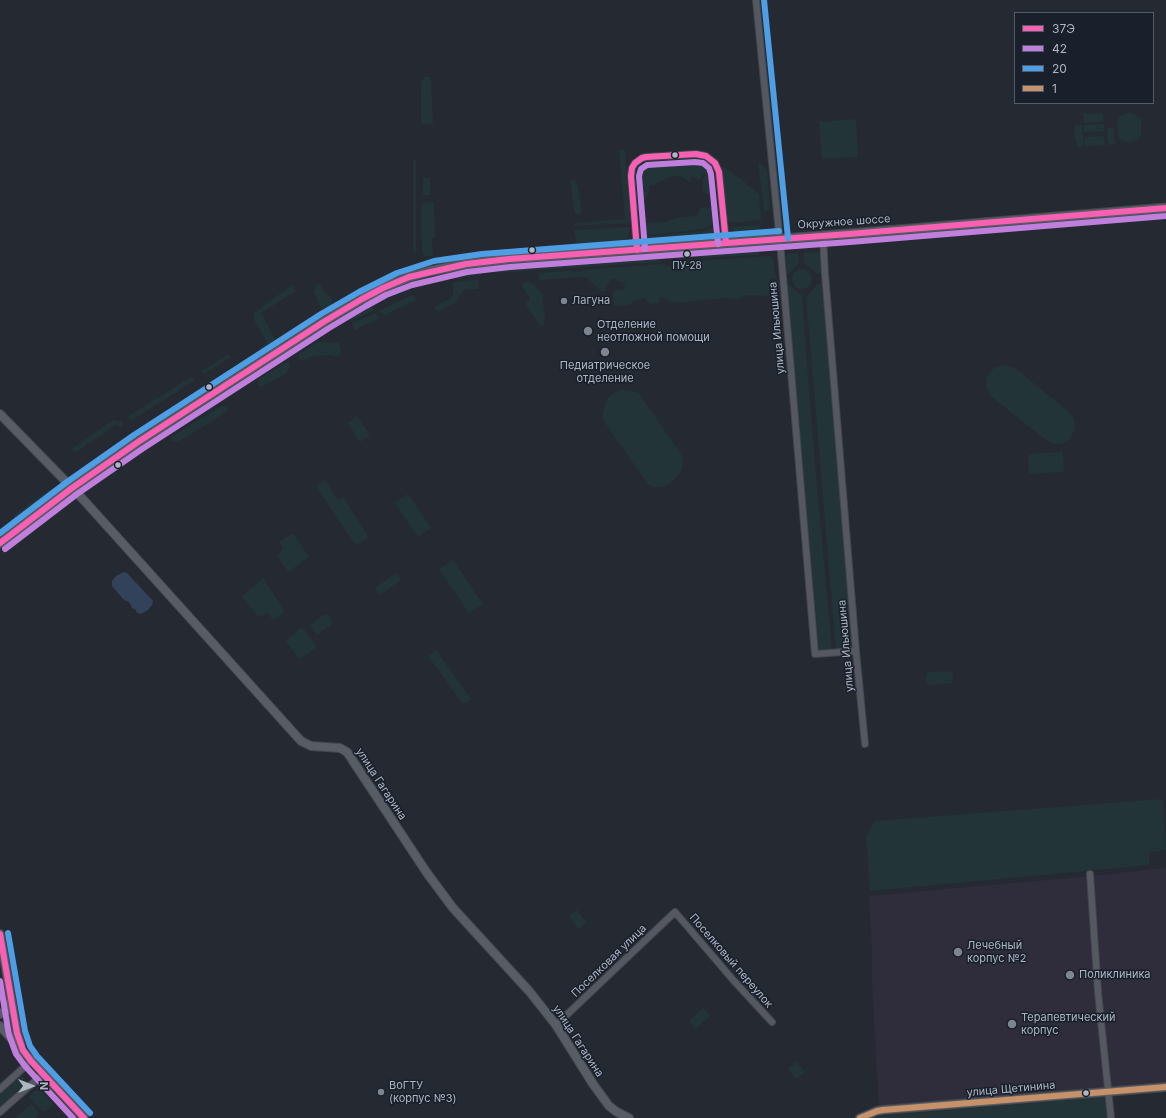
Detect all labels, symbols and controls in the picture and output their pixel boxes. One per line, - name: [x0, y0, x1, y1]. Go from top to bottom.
- legend: [1014, 12, 1154, 104]
- text: 37Э: [1052, 21, 1075, 36]
- text: 42: [1052, 41, 1067, 56]
- text: 20: [1052, 61, 1067, 76]
- text: 1: [1052, 81, 1057, 96]
- unlabelled marker: [670, 150, 680, 160]
- street label: Окружное шоссе: [797, 212, 891, 232]
- unlabelled marker: [527, 245, 537, 255]
- marker: ПУ-28: [682, 249, 692, 259]
- place label: ПУ-28: [672, 260, 702, 272]
- street label: улица Ильюшина: [766, 281, 788, 375]
- place label: Лагуна: [572, 294, 610, 308]
- marker: Лагуна: [559, 296, 569, 306]
- place label: Отделение неотложной помощи: [597, 318, 710, 344]
- marker: Отделение неотложной помощи: [582, 325, 594, 337]
- marker: Педиатрическое отделение: [599, 346, 611, 358]
- place label: Педиатрическое отделение: [560, 359, 650, 385]
- unlabelled marker: [204, 382, 214, 392]
- unlabelled marker: [113, 460, 123, 470]
- street label: улица Ильюшина: [835, 599, 857, 693]
- street label: улица Гагарина: [353, 746, 409, 822]
- street label: Поселковый переулок: [687, 911, 775, 1011]
- street label: Поселковая улица: [569, 922, 649, 1000]
- place label: Лечебный корпус №2: [967, 939, 1026, 965]
- marker: Лечебный корпус №2: [952, 946, 964, 958]
- place label: Поликлиника: [1079, 968, 1151, 982]
- marker: Поликлиника: [1064, 969, 1076, 981]
- street label: улица Гагарина: [550, 1003, 606, 1079]
- place label: Терапевтический корпус: [1021, 1011, 1116, 1037]
- marker: Терапевтический корпус: [1006, 1018, 1018, 1030]
- north arrow: [12, 1066, 52, 1106]
- place label: ВоГТУ (корпус №3): [389, 1079, 457, 1105]
- street label: улица Щетинина: [966, 1079, 1056, 1099]
- text: N: [37, 1082, 51, 1090]
- marker: ВоГТУ (корпус №3): [376, 1087, 386, 1097]
- unlabelled marker: [1081, 1088, 1091, 1098]

